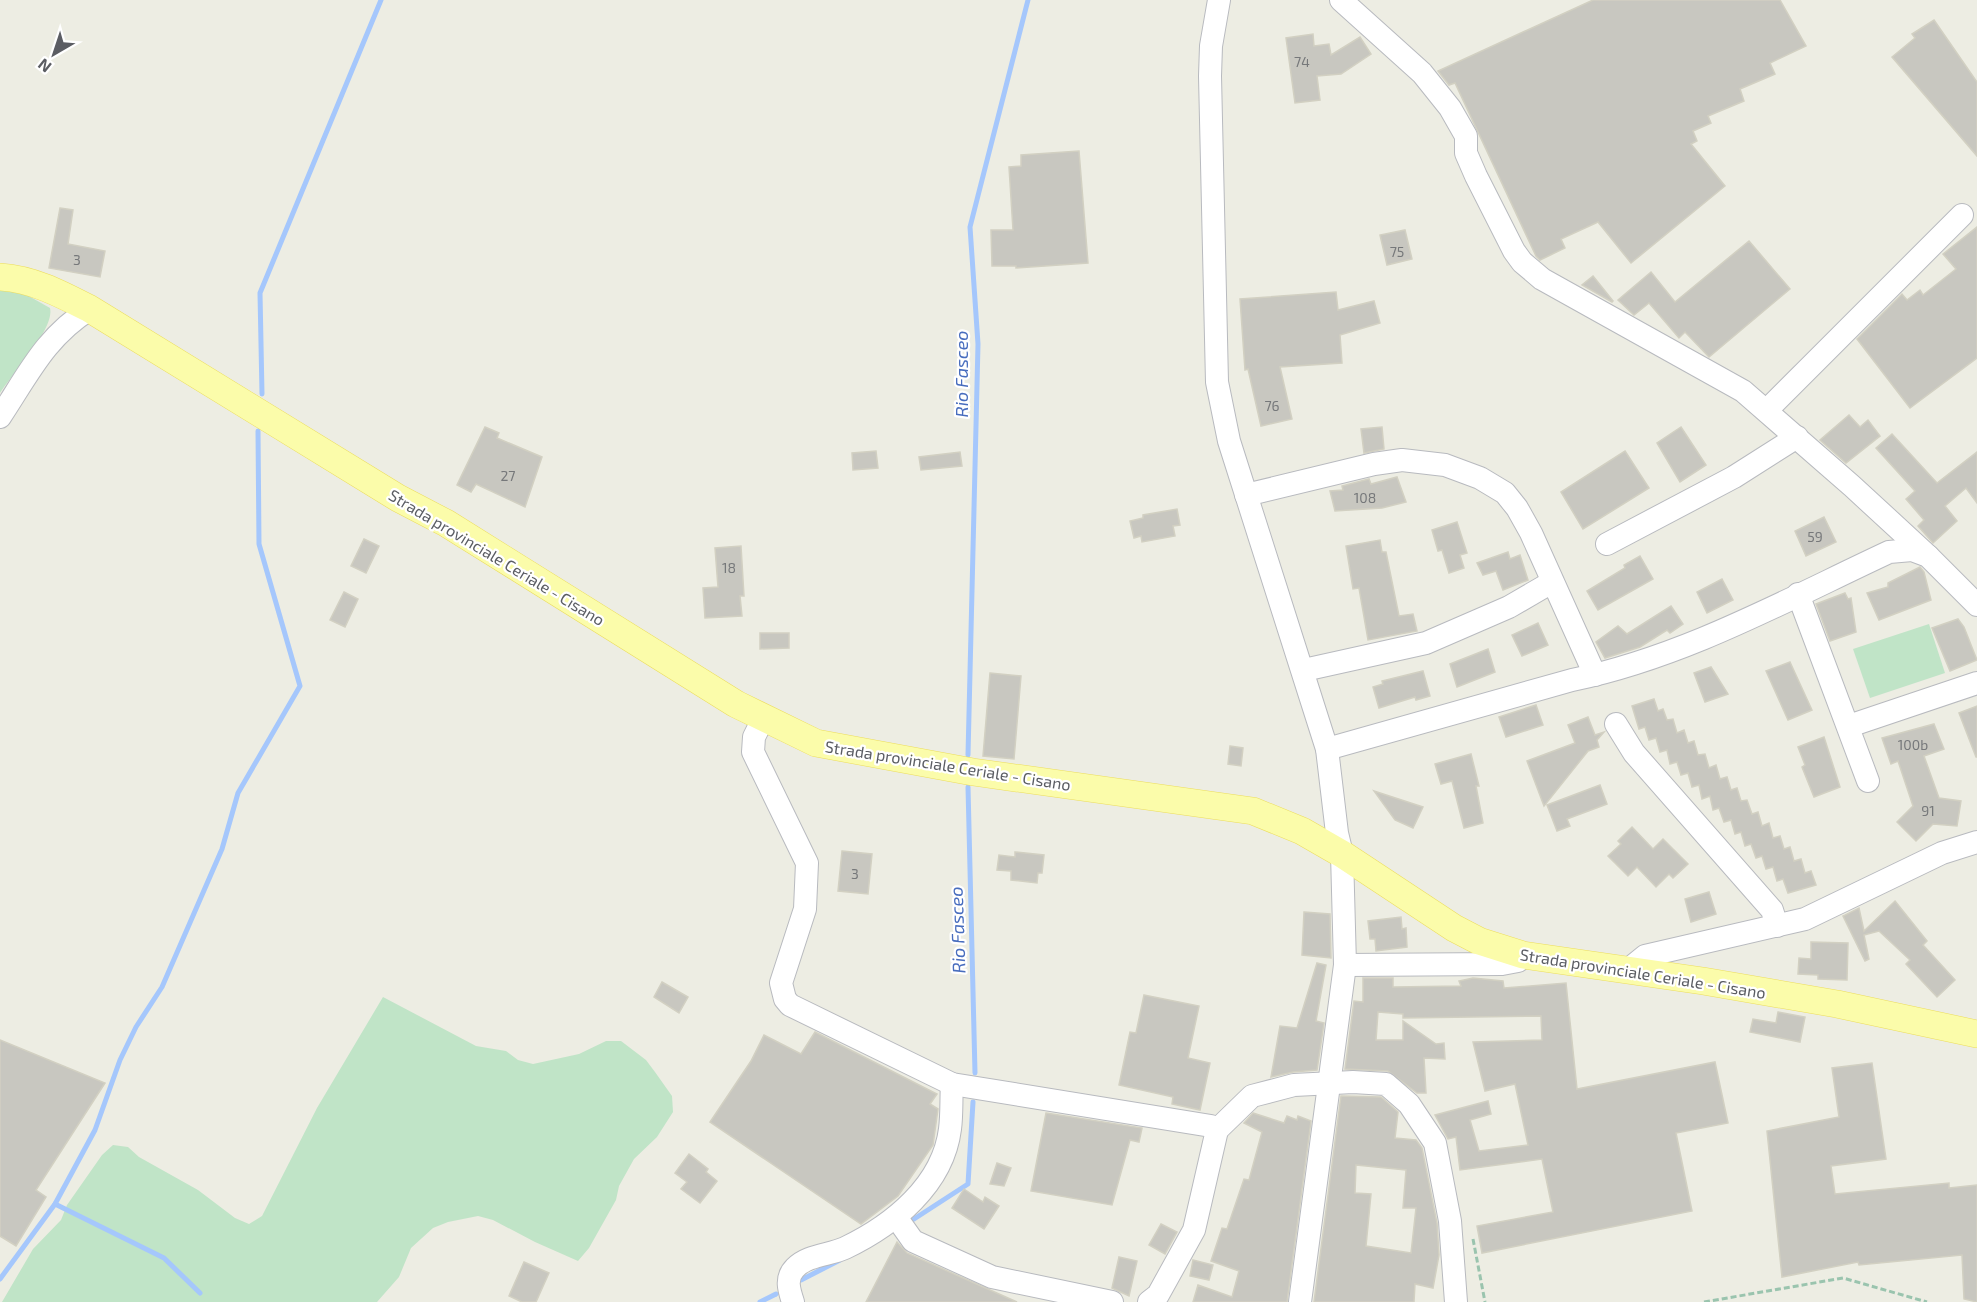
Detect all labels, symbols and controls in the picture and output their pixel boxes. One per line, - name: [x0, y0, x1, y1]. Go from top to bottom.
- north arrow: [24, 24, 84, 84]
- house number: 74: [1294, 53, 1310, 70]
- text: N: [34, 55, 55, 77]
- house number: 75: [1390, 243, 1404, 260]
- house number: 3: [73, 251, 81, 268]
- water label: Rio Fasceo: [950, 331, 972, 417]
- house number: 76: [1264, 397, 1280, 414]
- house number: 27: [500, 467, 516, 484]
- street label: Strada provinciale Ceriale - Cisano: [386, 485, 608, 629]
- house number: 108: [1354, 489, 1376, 506]
- house number: 59: [1807, 528, 1823, 545]
- house number: 18: [722, 559, 736, 576]
- street label: Strada provinciale Ceriale - Cisano: [824, 736, 1072, 794]
- house number: 100b: [1898, 736, 1928, 753]
- house number: 91: [1921, 802, 1935, 819]
- house number: 3: [851, 865, 859, 882]
- water label: Rio Fasceo: [944, 886, 970, 974]
- street label: Strada provinciale Ceriale - Cisano: [1519, 944, 1767, 1002]

